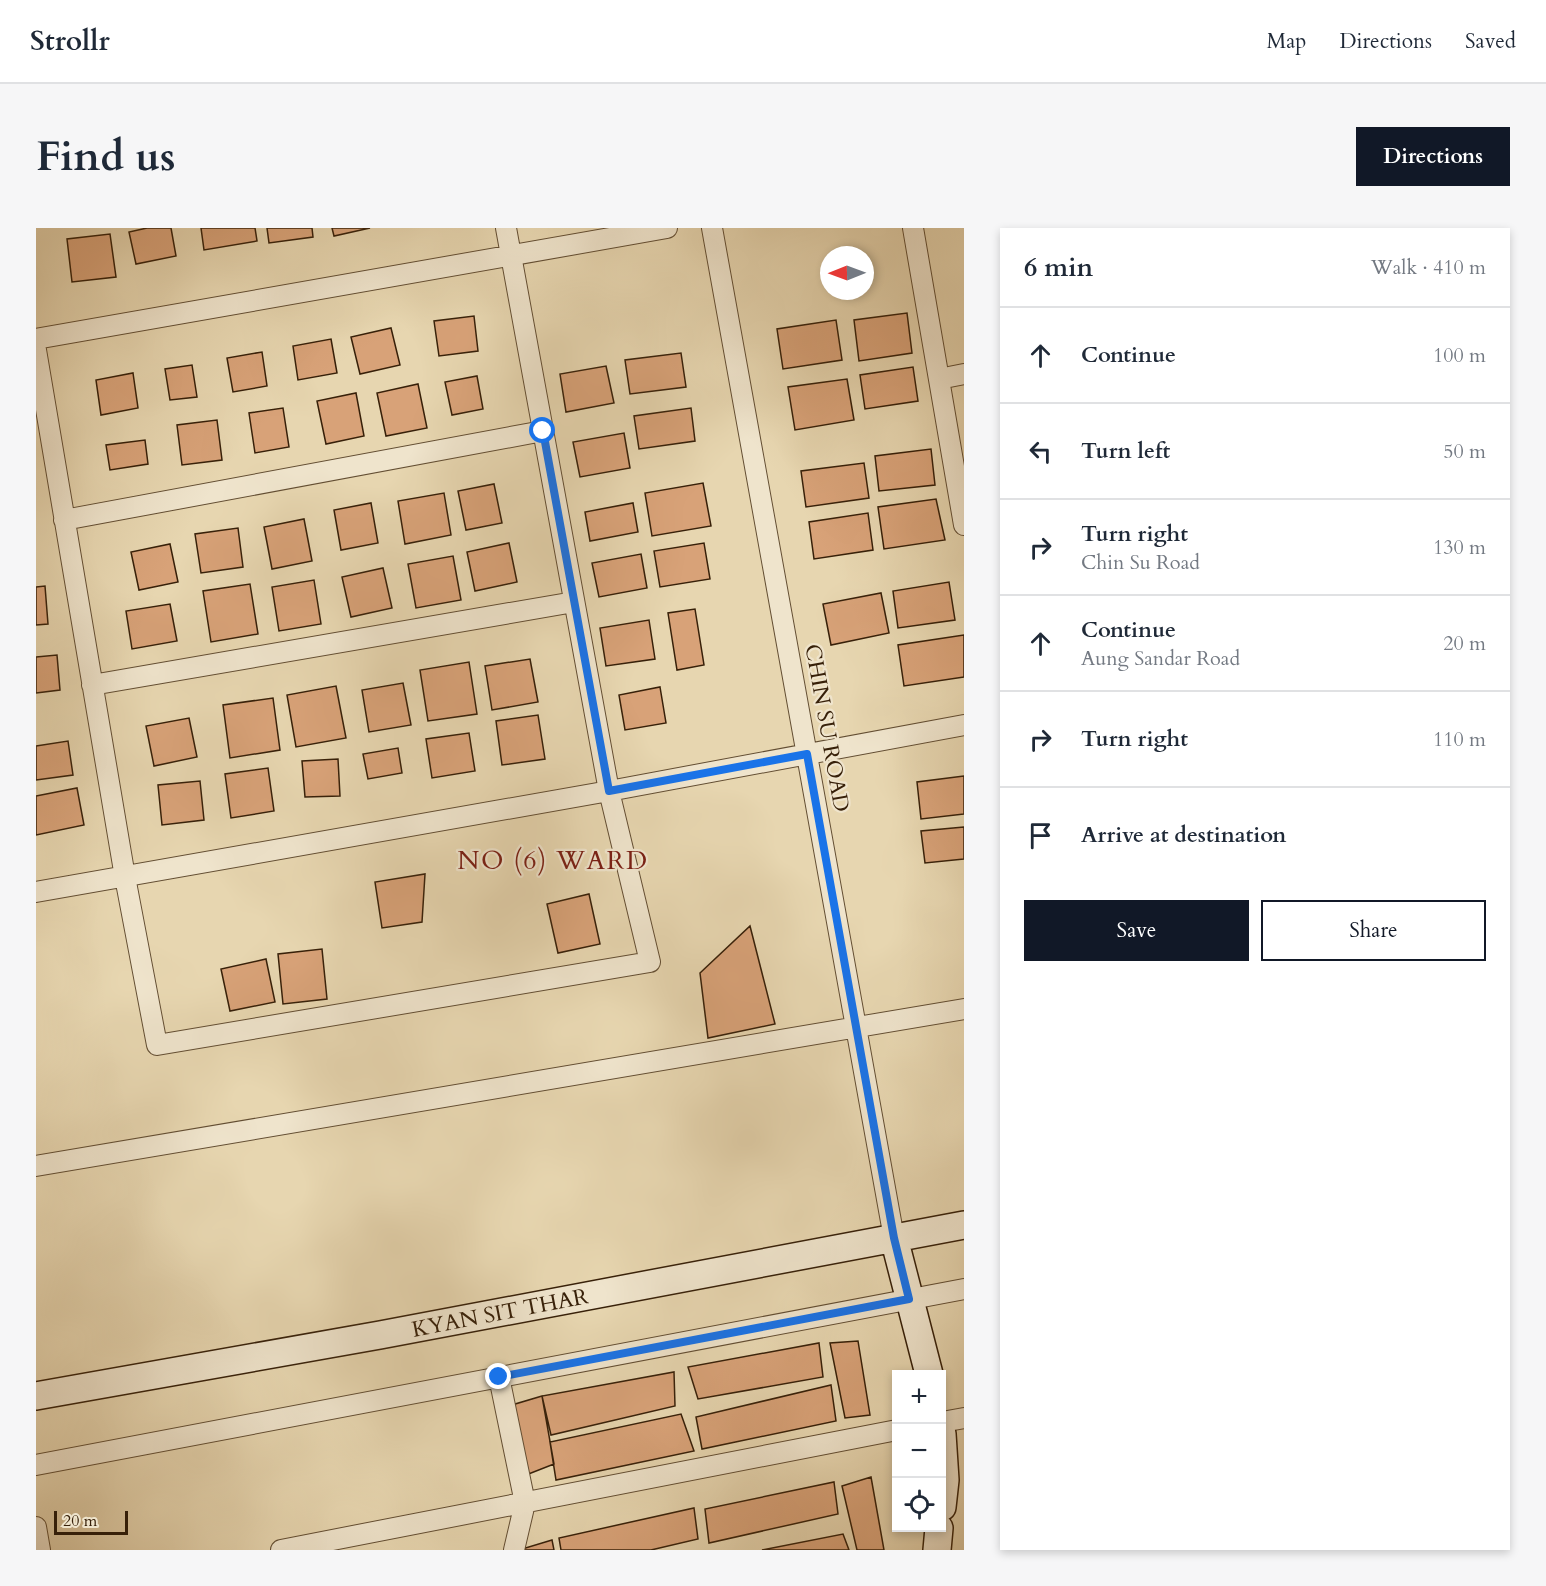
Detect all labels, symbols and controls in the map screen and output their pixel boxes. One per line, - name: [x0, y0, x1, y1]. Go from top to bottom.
- text: Strollr: [30, 22, 110, 60]
- text: Map: [1266, 27, 1306, 56]
- text: Directions: [1339, 27, 1432, 56]
- text: Saved: [1465, 27, 1516, 56]
- button: Directions: [1356, 127, 1510, 186]
- text: Find us: [36, 128, 176, 185]
- north arrow: [820, 246, 874, 300]
- text: 6 min: [1024, 250, 1093, 285]
- text: Walk · 410 m: [1371, 254, 1486, 281]
- icon: ahead: [1024, 339, 1057, 372]
- text: Continue: [1081, 340, 1176, 370]
- text: 100 m: [1433, 342, 1486, 369]
- route start: [529, 417, 555, 443]
- icon: left: [1024, 435, 1057, 468]
- text: Turn left: [1081, 436, 1170, 466]
- text: 50 m: [1443, 438, 1486, 465]
- text: Turn right: [1081, 519, 1188, 549]
- icon: right: [1024, 531, 1057, 564]
- text: 130 m: [1433, 534, 1486, 561]
- text: Chin Su Road: [1081, 549, 1200, 576]
- text: Continue: [1081, 615, 1176, 645]
- icon: ahead: [1024, 627, 1057, 660]
- text: 20 m: [1443, 630, 1486, 657]
- street label: CHIN SU ROAD: [797, 642, 857, 814]
- text: Aung Sandar Road: [1081, 645, 1240, 672]
- icon: right: [1024, 723, 1057, 756]
- text: Turn right: [1081, 724, 1188, 754]
- text: 110 m: [1433, 726, 1486, 753]
- icon: arrive: [1024, 819, 1057, 852]
- text: Arrive at destination: [1081, 820, 1286, 850]
- district label: NO (6) WARD: [457, 843, 649, 878]
- button: Save: [1024, 900, 1249, 961]
- button: Share: [1261, 900, 1486, 961]
- street label: KYAN SIT THAR: [409, 1281, 592, 1345]
- route end: [485, 1363, 511, 1389]
- map controls: [892, 1370, 946, 1532]
- button: +: [892, 1370, 946, 1424]
- button: −: [892, 1424, 946, 1478]
- button: locate: [892, 1478, 946, 1532]
- scale bar: [54, 1508, 128, 1536]
- text: 20 m: [63, 1510, 97, 1532]

